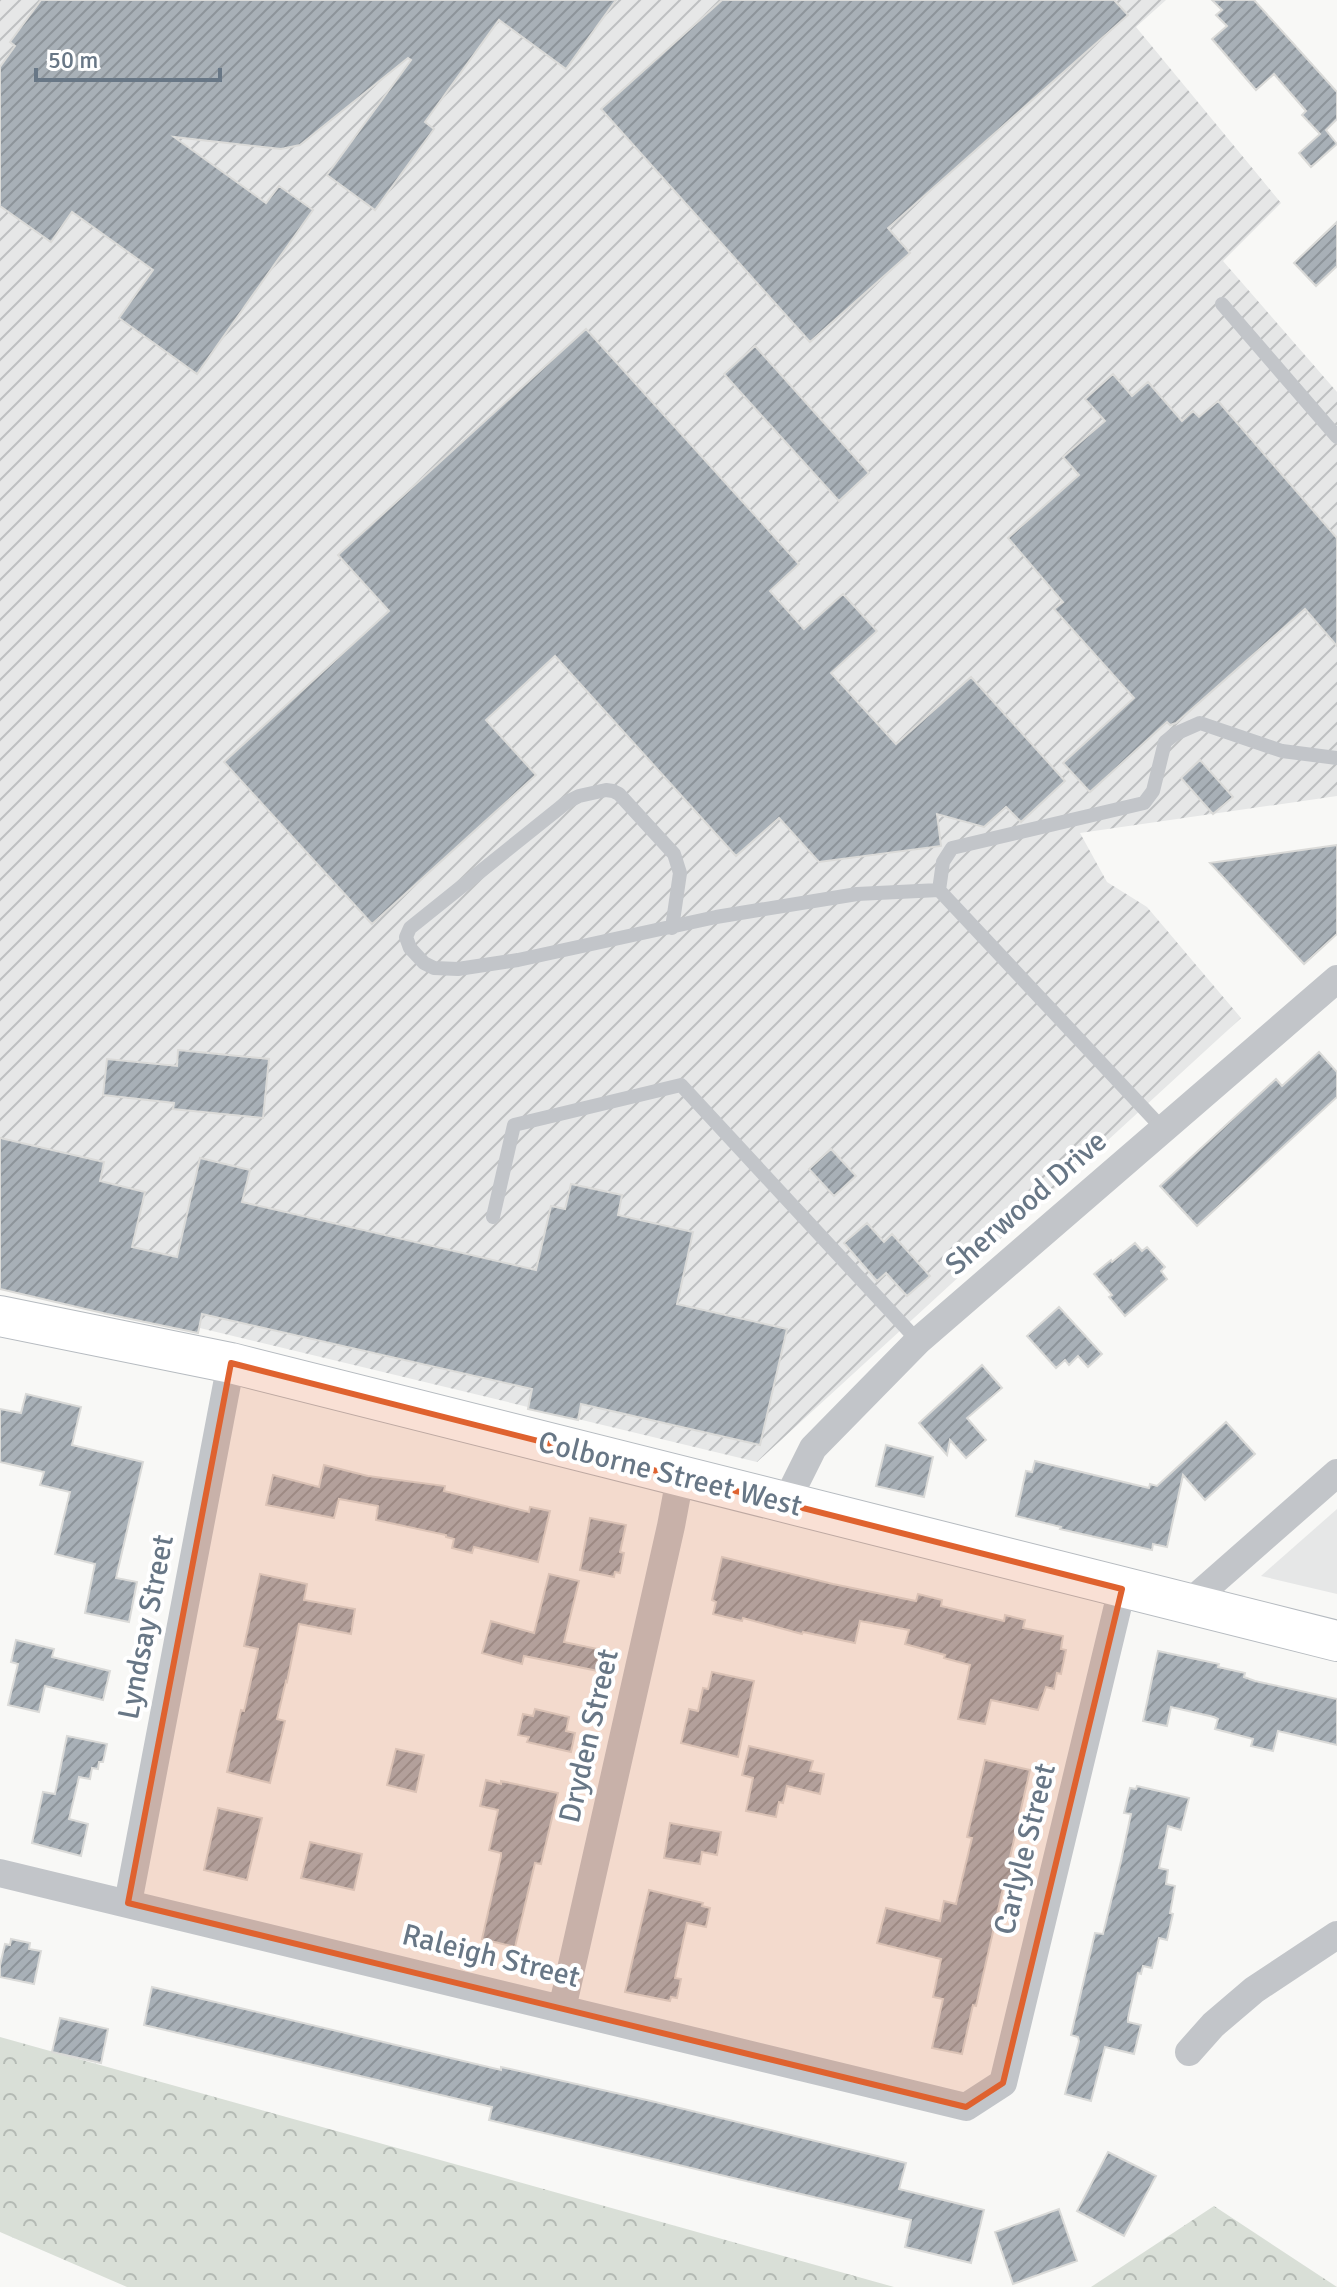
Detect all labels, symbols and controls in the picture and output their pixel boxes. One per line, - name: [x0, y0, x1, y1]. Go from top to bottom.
- scale bar: [36, 32, 220, 82]
- text: 50 m: [48, 45, 98, 75]
- street label: Sherwood Drive: [938, 1123, 1114, 1283]
- street label: Colborne Street West: [534, 1423, 806, 1525]
- street label: Lyndsay Street: [110, 1532, 182, 1722]
- street label: Dryden Street: [551, 1646, 627, 1826]
- street label: Carlyle Street: [986, 1760, 1064, 1938]
- street label: Raleigh Street: [398, 1916, 584, 1996]

